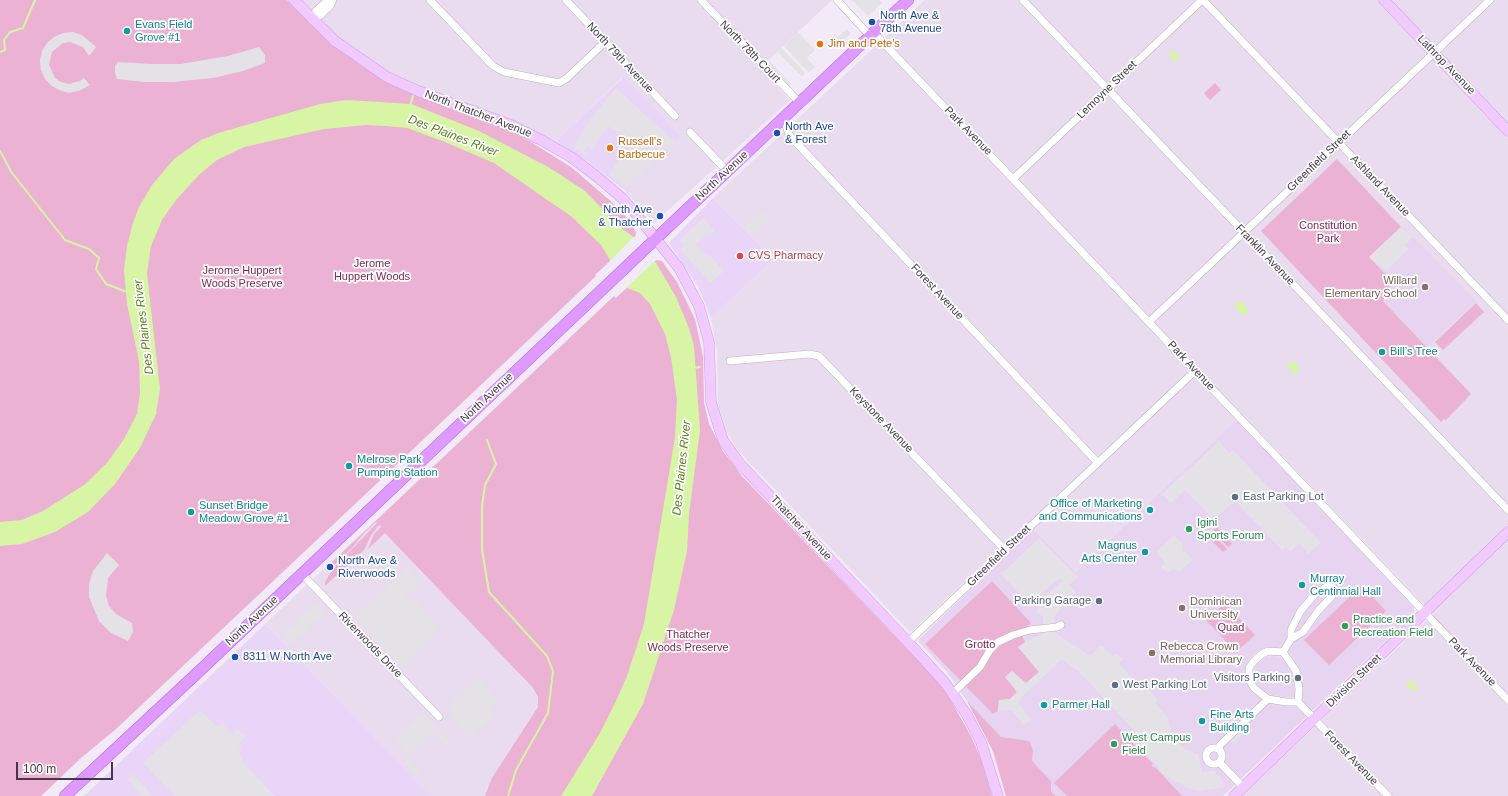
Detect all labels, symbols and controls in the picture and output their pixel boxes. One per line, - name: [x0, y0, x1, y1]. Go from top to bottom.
- place label: North Ave & 78th Avenue: [880, 9, 942, 35]
- marker: North Ave & 78th Avenue: [867, 17, 877, 27]
- place label: Evans Field Grove #1: [135, 18, 192, 44]
- street label: North 78th Court: [717, 18, 783, 86]
- street label: North 79th Avenue: [584, 20, 656, 96]
- marker: Evans Field Grove #1: [122, 26, 132, 36]
- street label: Lathrop Avenue: [1414, 33, 1478, 97]
- place label: Jim and Pete's: [828, 37, 900, 51]
- marker: Jim and Pete's: [815, 39, 825, 49]
- street label: Lemoyne Street: [1074, 58, 1140, 122]
- street label: North Thatcher Avenue: [423, 87, 533, 141]
- street label: Park Avenue: [941, 104, 995, 158]
- water label: Des Plaines River: [406, 112, 500, 160]
- place label: North Ave & Forest: [785, 120, 834, 146]
- street label: Greenfield Street: [1285, 127, 1353, 195]
- marker: North Ave & Forest: [772, 128, 782, 138]
- place label: Russell's Barbecue: [618, 135, 665, 161]
- marker: Russell's Barbecue: [605, 143, 615, 153]
- street label: North Avenue: [693, 148, 751, 204]
- street label: Ashland Avenue: [1347, 153, 1413, 219]
- place label: North Ave & Thatcher: [598, 203, 652, 229]
- marker: North Ave & Thatcher: [655, 211, 665, 221]
- park label: Constitution Park: [1299, 219, 1357, 245]
- street label: Franklin Avenue: [1233, 222, 1297, 288]
- place label: CVS Pharmacy: [748, 249, 823, 263]
- marker: CVS Pharmacy: [735, 251, 745, 261]
- park label: Jerome Huppert Woods: [334, 257, 410, 283]
- street label: Forest Avenue: [908, 261, 966, 323]
- park label: Jerome Huppert Woods Preserve: [201, 264, 283, 290]
- place label: Willard Elementary School: [1325, 274, 1417, 300]
- water label: Des Plaines River: [131, 279, 157, 375]
- marker: Willard Elementary School: [1420, 282, 1430, 292]
- street label: Park Avenue: [1165, 339, 1217, 393]
- place label: Bill’s Tree: [1390, 345, 1438, 359]
- marker: Bill’s Tree: [1377, 347, 1387, 357]
- street label: North Avenue: [458, 370, 516, 426]
- street label: Keystone Avenue: [846, 384, 916, 456]
- water label: Des Plaines River: [670, 420, 694, 516]
- place label: Melrose Park Pumping Station: [357, 453, 438, 479]
- marker: Melrose Park Pumping Station: [344, 461, 354, 471]
- place label: East Parking Lot: [1243, 490, 1324, 504]
- marker: East Parking Lot: [1230, 492, 1240, 502]
- street label: Thatcher Avenue: [768, 493, 834, 563]
- place label: Office of Marketing and Communications: [1039, 497, 1142, 523]
- place label: Sunset Bridge Meadow Grove #1: [199, 499, 289, 525]
- marker: Office of Marketing and Communications: [1145, 505, 1155, 515]
- marker: Sunset Bridge Meadow Grove #1: [186, 507, 196, 517]
- place label: Igini Sports Forum: [1197, 516, 1264, 542]
- street label: Greenfield Street: [965, 522, 1033, 590]
- marker: Igini Sports Forum: [1184, 524, 1194, 534]
- place label: Magnus Arts Center: [1081, 539, 1137, 565]
- marker: Magnus Arts Center: [1140, 547, 1150, 557]
- place label: North Ave & Riverwoods: [338, 554, 397, 580]
- marker: North Ave & Riverwoods: [325, 562, 335, 572]
- place label: Murray Centinnial Hall: [1310, 572, 1381, 598]
- marker: Murray Centinnial Hall: [1297, 580, 1307, 590]
- street label: North Avenue: [223, 593, 281, 649]
- place label: Parking Garage: [1014, 594, 1091, 608]
- place label: Dominican University: [1190, 595, 1242, 621]
- marker: Parking Garage: [1094, 596, 1104, 606]
- marker: Dominican University: [1177, 603, 1187, 613]
- street label: Riverwoods Drive: [335, 609, 405, 681]
- place label: Practice and Recreation Field: [1353, 613, 1433, 639]
- park label: Quad: [1218, 621, 1244, 635]
- marker: Practice and Recreation Field: [1340, 621, 1350, 631]
- park label: Thatcher Woods Preserve: [647, 628, 729, 654]
- street label: Park Avenue: [1445, 635, 1499, 689]
- park label: Grotto: [965, 638, 995, 652]
- place label: Rebecca Crown Memorial Library: [1160, 640, 1242, 666]
- marker: Rebecca Crown Memorial Library: [1147, 648, 1157, 658]
- place label: 8311 W North Ave: [243, 650, 332, 664]
- marker: 8311 W North Ave: [230, 652, 240, 662]
- street label: Division Street: [1324, 652, 1384, 710]
- place label: Visitors Parking: [1214, 671, 1290, 685]
- marker: Visitors Parking: [1293, 673, 1303, 683]
- place label: West Parking Lot: [1123, 678, 1207, 692]
- marker: West Parking Lot: [1110, 680, 1120, 690]
- place label: Parmer Hall: [1052, 698, 1110, 712]
- marker: Parmer Hall: [1039, 700, 1049, 710]
- place label: Fine Arts Building: [1210, 708, 1254, 734]
- marker: Fine Arts Building: [1197, 716, 1207, 726]
- street label: Forest Avenue: [1321, 728, 1381, 788]
- place label: West Campus Field: [1122, 731, 1191, 757]
- marker: West Campus Field: [1109, 739, 1119, 749]
- scale bar: [18, 754, 115, 780]
- text: 100 m: [23, 762, 56, 776]

